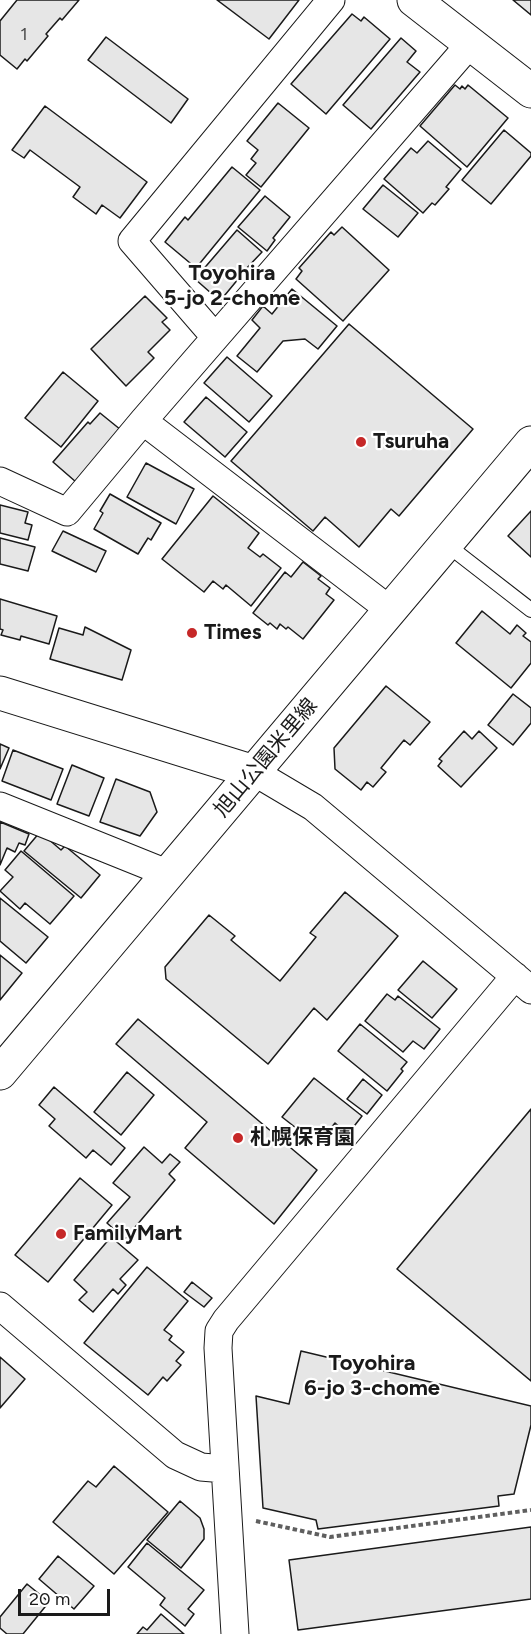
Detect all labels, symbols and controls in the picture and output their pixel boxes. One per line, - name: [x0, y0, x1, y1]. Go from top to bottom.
- house number: 1: [20, 24, 28, 46]
- district label: Toyohira 5-jo 2-chome: [164, 261, 300, 312]
- place label: Tsuruha: [373, 429, 449, 455]
- marker: Tsuruha: [354, 435, 368, 449]
- place label: Times: [204, 620, 261, 646]
- marker: Times: [185, 626, 199, 640]
- street label: 旭山公園米里線: [209, 694, 323, 822]
- place label: 札幌保育園: [250, 1125, 355, 1151]
- marker: 札幌保育園: [231, 1131, 245, 1145]
- place label: FamilyMart: [73, 1221, 182, 1247]
- marker: FamilyMart: [54, 1227, 68, 1241]
- district label: Toyohira 6-jo 3-chome: [304, 1351, 440, 1402]
- scale bar: [21, 1577, 112, 1615]
- text: 20 m: [29, 1588, 70, 1610]

